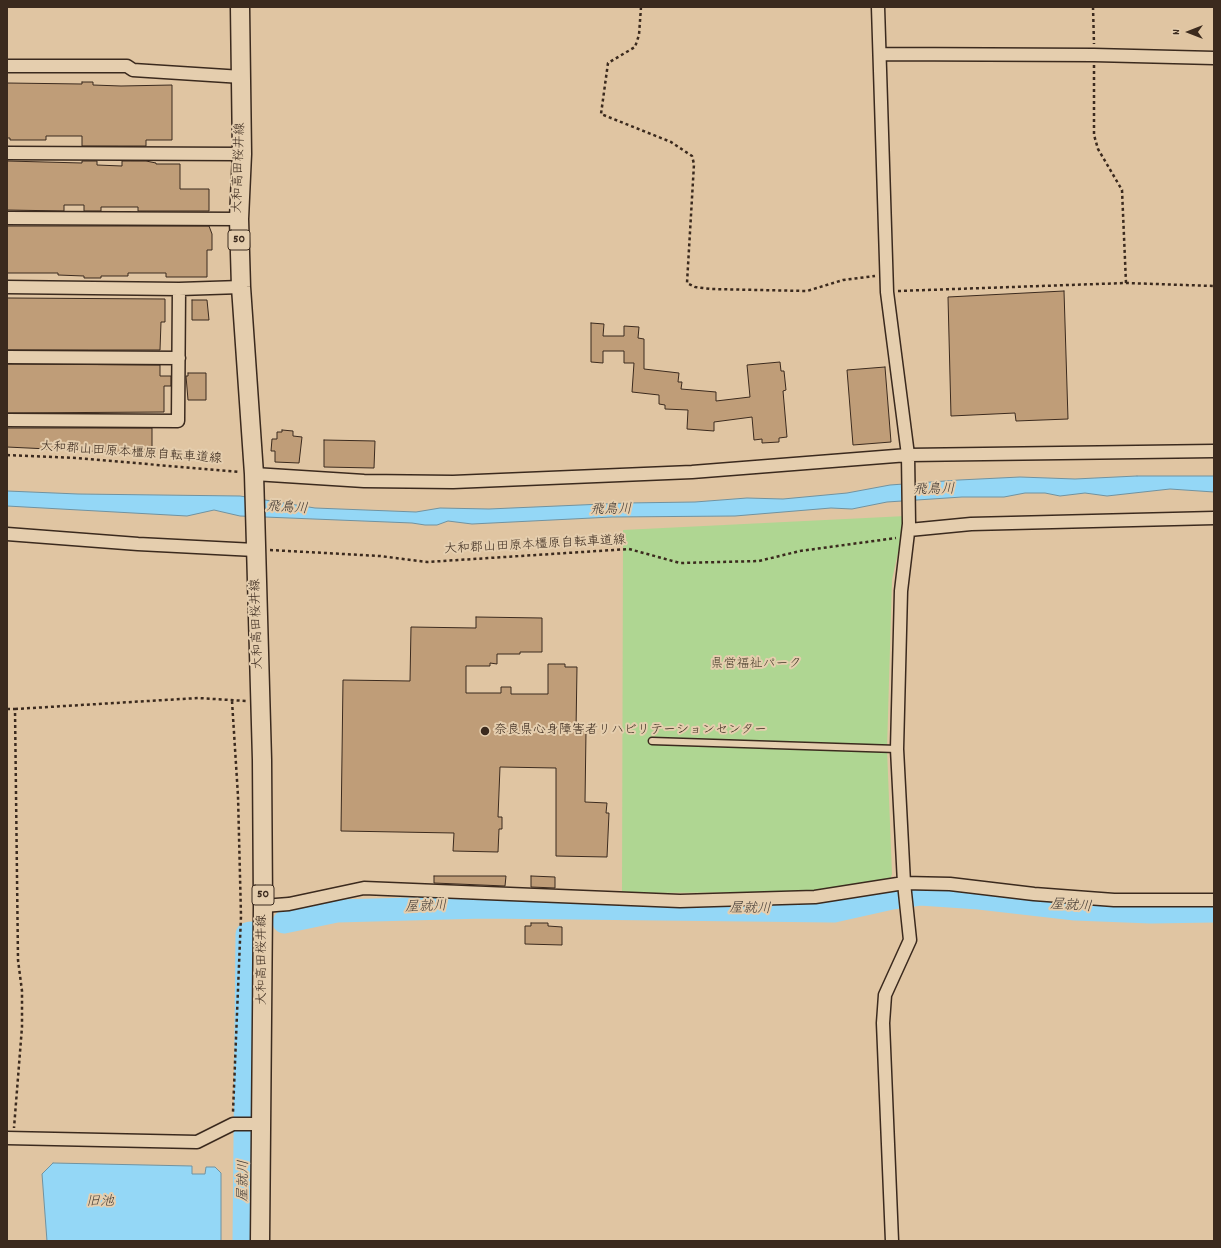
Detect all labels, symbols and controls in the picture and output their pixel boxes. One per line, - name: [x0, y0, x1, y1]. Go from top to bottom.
- north arrow: [1169, 12, 1209, 52]
- text: N: [1169, 29, 1185, 35]
- street label: 大和高田桜井線: [231, 122, 249, 214]
- road number: 50: [228, 230, 250, 250]
- street label: 大和郡山田原本橿原自転車道線: [40, 440, 222, 468]
- water label: 飛鳥川: [913, 482, 955, 500]
- water label: 飛鳥川: [265, 499, 309, 519]
- water label: 飛鳥川: [590, 502, 632, 520]
- street label: 大和郡山田原本橿原自転車道線: [444, 533, 626, 559]
- street label: 大和高田桜井線: [249, 578, 267, 670]
- park label: 県営福祉パーク: [711, 657, 801, 673]
- place label: 奈良県心身障害者リハビリテーションセンター: [494, 723, 767, 739]
- marker: 奈良県心身障害者リハビリテーションセンター: [479, 725, 491, 737]
- road number: 50: [252, 885, 274, 905]
- water label: 屋就川: [1049, 897, 1093, 917]
- water label: 屋就川: [405, 899, 447, 917]
- water label: 屋就川: [729, 901, 771, 919]
- street label: 大和高田桜井線: [255, 915, 271, 1005]
- water label: 屋就川: [236, 1160, 254, 1202]
- water label: 旧池: [86, 1195, 114, 1211]

